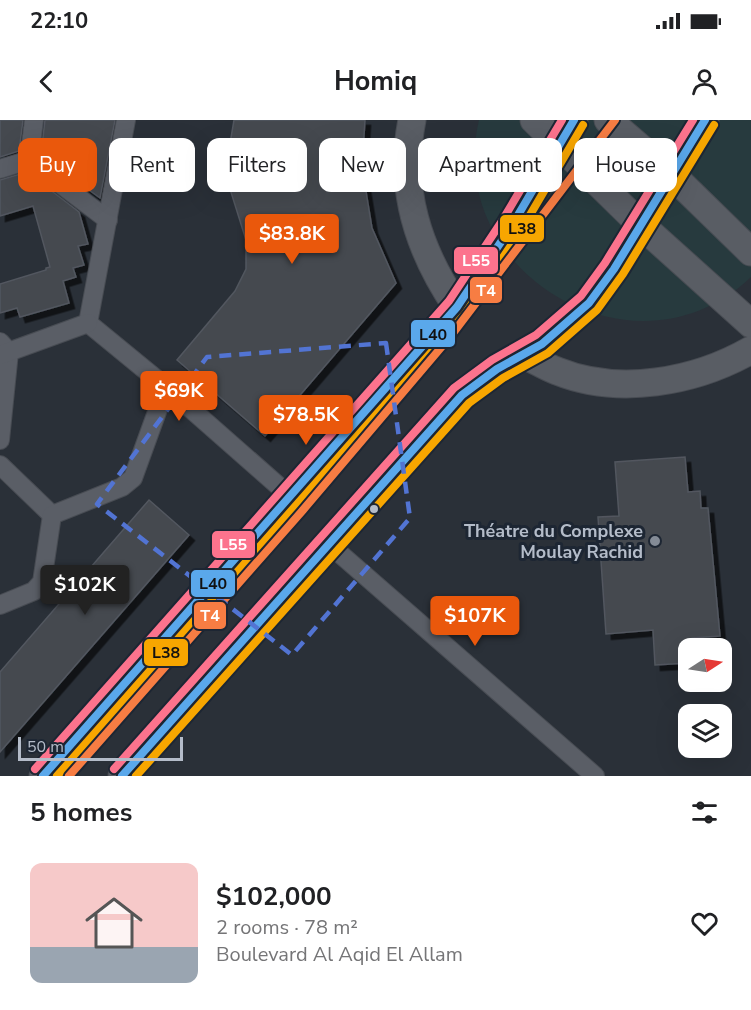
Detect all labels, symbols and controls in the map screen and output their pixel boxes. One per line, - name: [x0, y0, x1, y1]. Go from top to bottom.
- text: 22:10: [30, 6, 88, 36]
- text: Homiq: [334, 63, 417, 100]
- icon: back: [30, 65, 63, 98]
- icon: person: [688, 65, 721, 98]
- chip: Buy: [18, 138, 97, 192]
- chip: Rent: [109, 138, 195, 192]
- chip: Filters: [207, 138, 307, 192]
- chip: New: [319, 138, 406, 192]
- chip: Apartment: [418, 138, 562, 192]
- chip: House: [574, 138, 677, 192]
- pin: $83.8K: [243, 214, 341, 265]
- line badge: L38: [499, 214, 545, 243]
- text: L38: [508, 218, 536, 240]
- text: $83.8K: [259, 220, 325, 247]
- line badge: L55: [453, 246, 499, 275]
- text: L55: [462, 250, 490, 272]
- line badge: T4: [469, 276, 503, 304]
- text: T4: [476, 280, 496, 302]
- line badge: L40: [410, 319, 456, 348]
- text: L40: [419, 324, 447, 346]
- pin: $69K: [143, 371, 215, 422]
- text: $69K: [154, 377, 204, 404]
- pin: $78.5K: [257, 395, 355, 446]
- text: $78.5K: [273, 401, 339, 428]
- unlabelled marker: [368, 503, 380, 515]
- place label: Théatre du Complexe Moulay Rachid: [464, 519, 643, 564]
- line badge: L55: [211, 530, 256, 559]
- text: L55: [219, 534, 247, 556]
- marker: Théatre du Complexe Moulay Rachid: [648, 534, 662, 548]
- pin: $102K: [43, 565, 127, 616]
- line badge: L40: [190, 569, 236, 598]
- text: $102K: [54, 571, 116, 598]
- text: L40: [199, 573, 227, 595]
- pin: $107K: [433, 596, 517, 647]
- line badge: T4: [193, 601, 227, 630]
- text: $107K: [444, 602, 506, 629]
- text: T4: [200, 605, 220, 627]
- line badge: L38: [143, 638, 189, 667]
- north arrow: [678, 638, 732, 692]
- map controls: [678, 638, 732, 758]
- text: L38: [152, 642, 180, 664]
- button: layers: [678, 704, 732, 758]
- scale bar: [18, 734, 183, 762]
- text: 50 m: [27, 736, 64, 758]
- text: 5 homes: [30, 795, 132, 830]
- icon: filters: [688, 796, 721, 829]
- text: $102,000: [216, 879, 332, 914]
- icon: home: [78, 887, 150, 959]
- icon: heart: [688, 907, 721, 940]
- text: 2 rooms · 78 m²: [216, 914, 358, 941]
- text: Boulevard Al Aqid El Allam: [216, 941, 463, 968]

